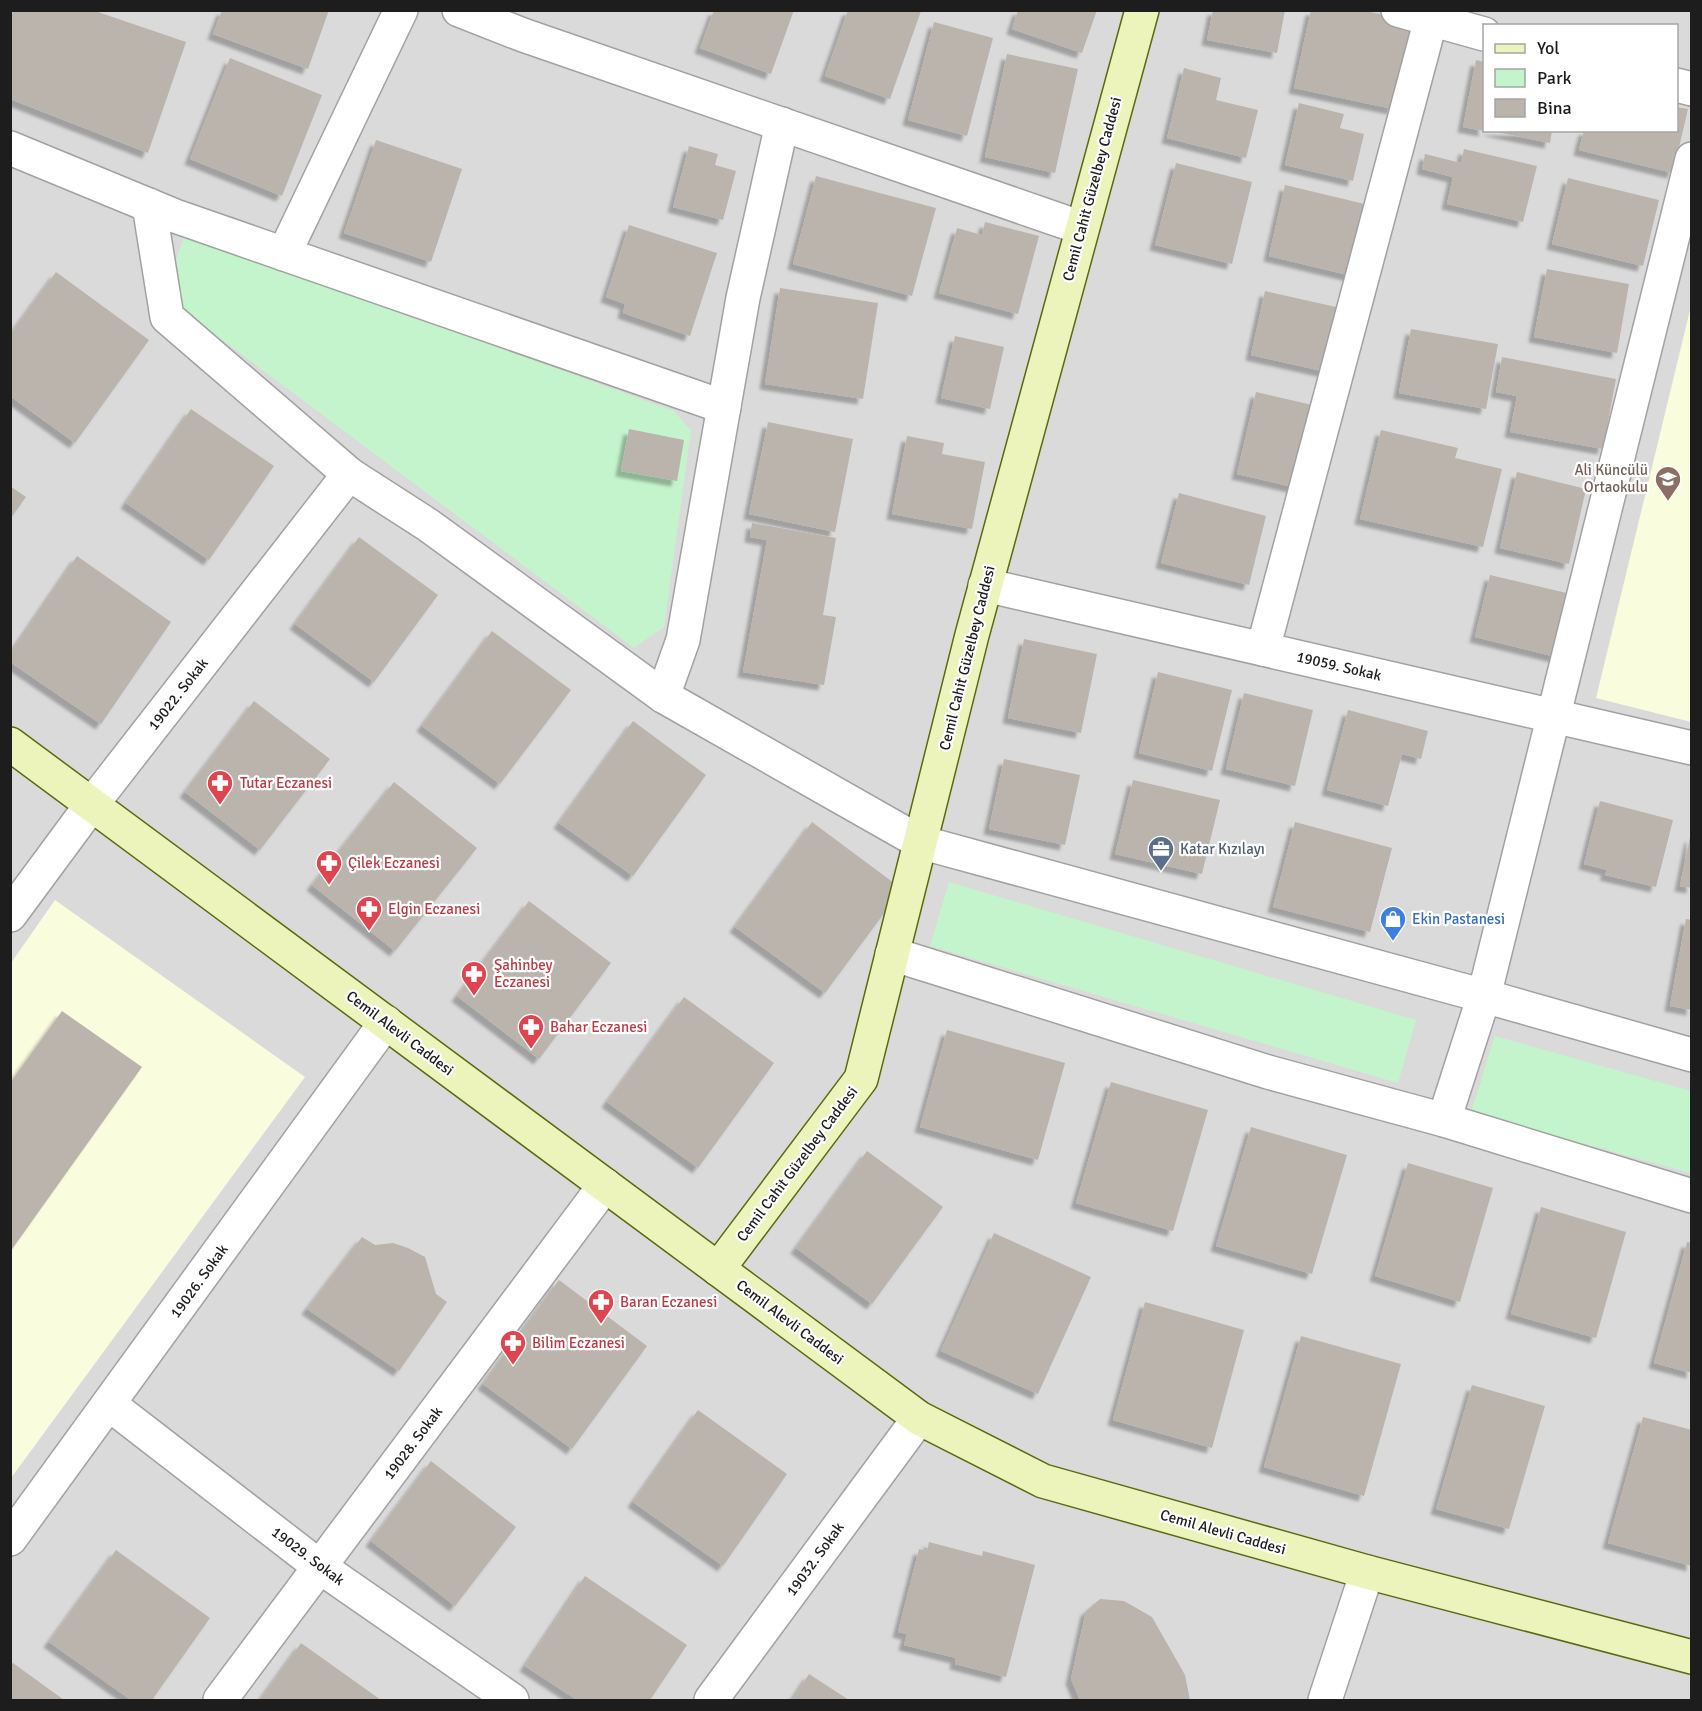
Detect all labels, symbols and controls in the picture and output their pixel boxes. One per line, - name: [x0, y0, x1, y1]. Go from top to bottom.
- legend: [1483, 24, 1678, 132]
- text: Yol: [1537, 37, 1560, 59]
- text: Park: [1537, 67, 1572, 89]
- street label: Cemil Cahit Güzelbey Caddesi: [1059, 95, 1125, 283]
- text: Bina: [1537, 97, 1572, 119]
- place label: Ali Küncülü Ortaokulu: [1575, 461, 1648, 496]
- school or university icon: Ali Küncülü Ortaokulu: [1653, 464, 1683, 502]
- street label: Cemil Cahit Güzelbey Caddesi: [935, 564, 999, 752]
- street label: 19059. Sokak: [1295, 647, 1384, 685]
- street label: 19022. Sokak: [144, 654, 212, 734]
- pharmacy icon: Tutar Eczanesi: [205, 768, 235, 806]
- place label: Tutar Eczanesi: [240, 774, 332, 792]
- office icon: Katar Kızılayı: [1146, 834, 1176, 872]
- place label: Katar Kızılayı: [1180, 840, 1265, 858]
- pharmacy icon: Çilek Eczanesi: [314, 848, 344, 886]
- place label: Çilek Eczanesi: [348, 854, 440, 872]
- pharmacy icon: Elgin Eczanesi: [354, 894, 384, 932]
- place label: Elgin Eczanesi: [388, 900, 480, 918]
- shop icon: Ekin Pastanesi: [1378, 904, 1408, 942]
- place label: Ekin Pastanesi: [1412, 910, 1505, 928]
- place label: Şahinbey Eczanesi: [494, 956, 553, 991]
- pharmacy icon: Şahinbey Eczanesi: [459, 959, 489, 997]
- street label: Cemil Alevli Caddesi: [343, 987, 457, 1079]
- pharmacy icon: Bahar Eczanesi: [516, 1012, 546, 1050]
- place label: Bahar Eczanesi: [550, 1018, 647, 1036]
- street label: Cemil Cahit Güzelbey Caddesi: [733, 1083, 861, 1245]
- street label: 19026. Sokak: [166, 1240, 232, 1321]
- street label: Cemil Alevli Caddesi: [733, 1276, 847, 1368]
- pharmacy icon: Baran Eczanesi: [586, 1287, 616, 1325]
- place label: Baran Eczanesi: [620, 1293, 717, 1311]
- pharmacy icon: Bilim Eczanesi: [498, 1328, 528, 1366]
- place label: Bilim Eczanesi: [532, 1334, 625, 1352]
- street label: 19028. Sokak: [380, 1403, 447, 1483]
- street label: Cemil Alevli Caddesi: [1158, 1505, 1288, 1559]
- street label: 19032. Sokak: [782, 1518, 848, 1599]
- street label: 19029. Sokak: [268, 1523, 348, 1590]

